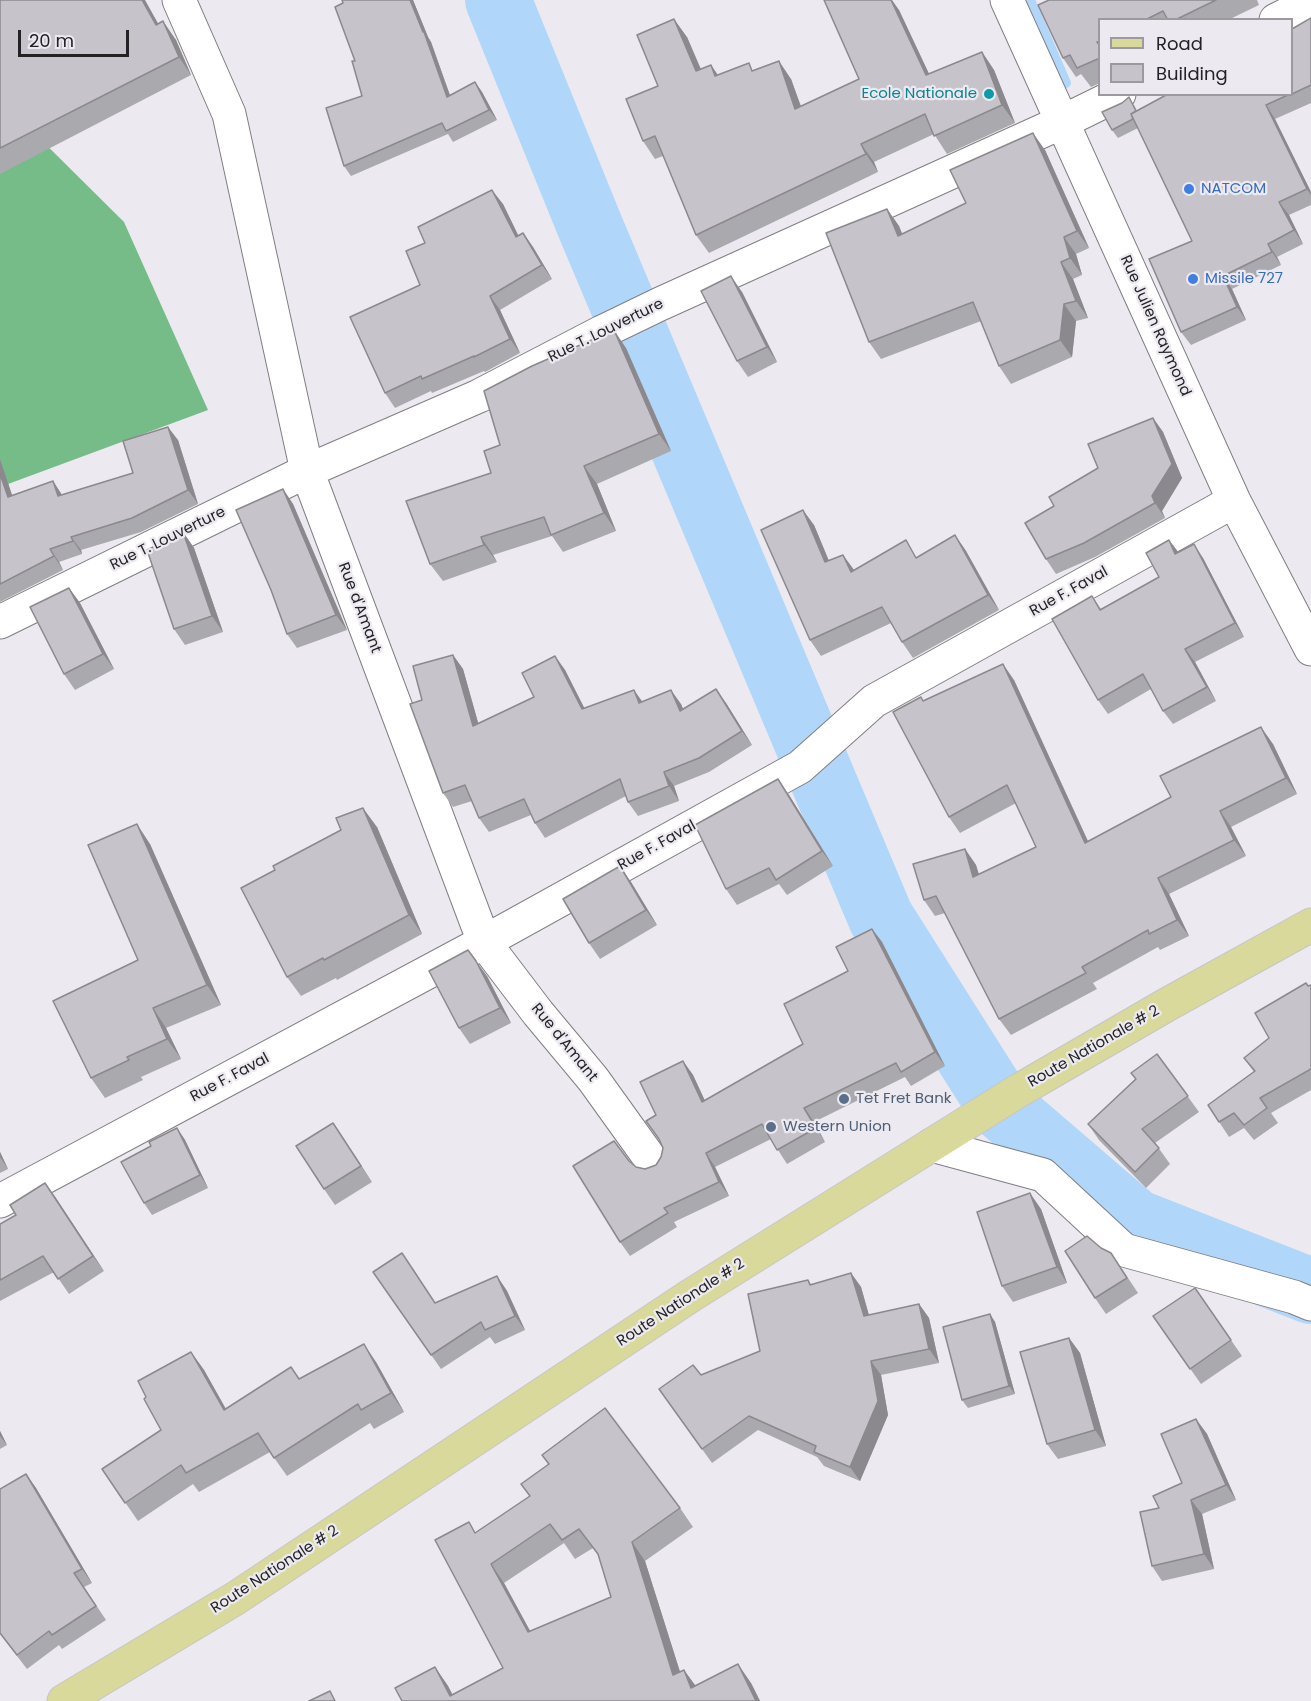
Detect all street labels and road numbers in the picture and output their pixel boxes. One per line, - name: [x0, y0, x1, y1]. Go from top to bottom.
- street label: Rue Julien Raymond: [1116, 253, 1194, 399]
- street label: Rue T. Louverture: [545, 295, 667, 367]
- street label: Rue T. Louverture: [107, 503, 229, 575]
- street label: Rue d'Amant: [334, 560, 384, 656]
- street label: Rue F. Faval: [1027, 563, 1111, 621]
- street label: Rue F. Faval: [615, 817, 699, 875]
- street label: Rue d'Amant: [527, 1000, 601, 1086]
- street label: Route Nationale # 2: [1025, 1002, 1163, 1092]
- street label: Rue F. Faval: [188, 1050, 272, 1106]
- street label: Route Nationale # 2: [614, 1255, 748, 1351]
- street label: Route Nationale # 2: [208, 1522, 342, 1618]

